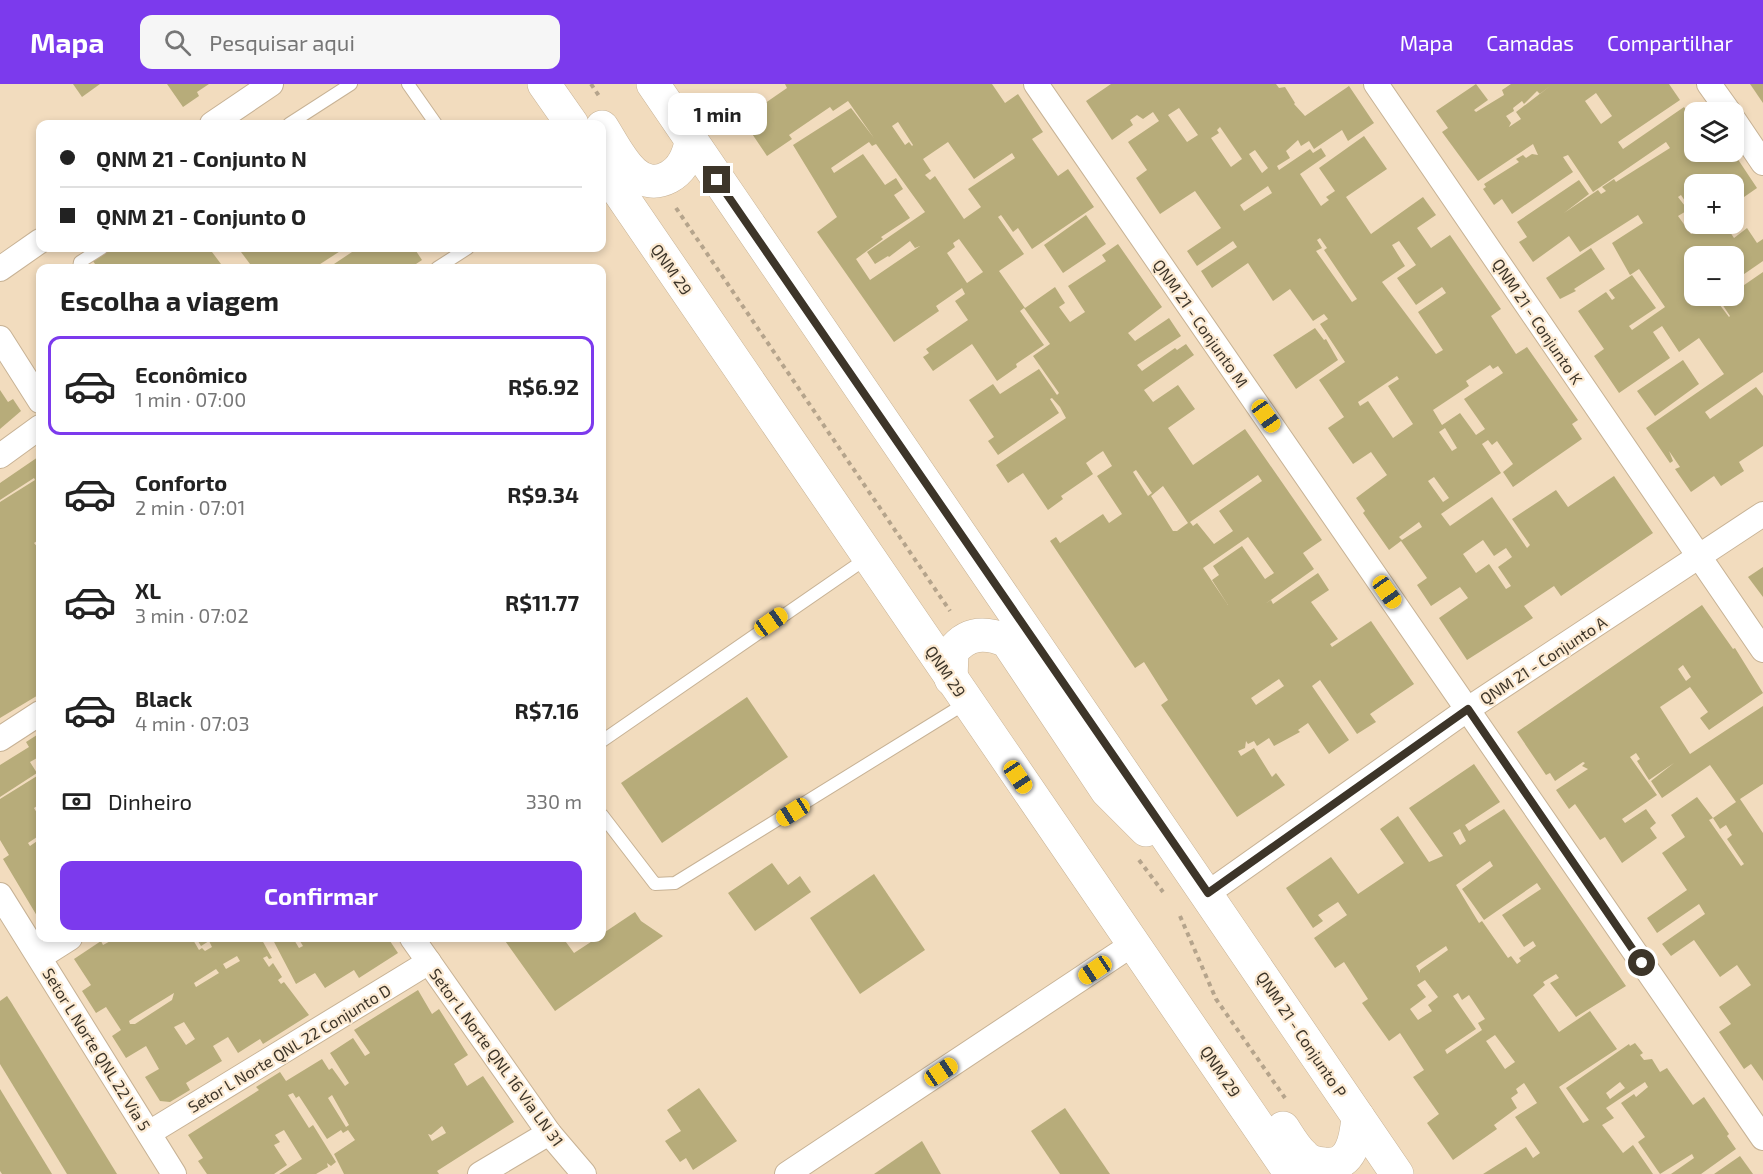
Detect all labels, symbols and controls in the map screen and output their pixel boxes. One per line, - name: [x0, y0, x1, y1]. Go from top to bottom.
- search box: [140, 15, 560, 69]
- text: Mapa: [30, 25, 104, 59]
- icon: search: [161, 26, 194, 59]
- text: Pesquisar aqui: [209, 29, 355, 55]
- text: Mapa: [1400, 30, 1453, 55]
- text: Camadas: [1486, 30, 1574, 55]
- text: Compartilhar: [1607, 30, 1733, 55]
- callout: 1 min: [668, 93, 766, 135]
- text: 1 min: [693, 102, 742, 126]
- map controls: [1684, 102, 1744, 306]
- button: layers: [1684, 102, 1744, 162]
- text: QNM 21 - Conjunto N: [96, 145, 307, 171]
- route end: [703, 166, 730, 193]
- button: +: [1684, 174, 1744, 234]
- text: QNM 21 - Conjunto O: [96, 203, 306, 229]
- street label: QNM 29: [647, 240, 696, 299]
- button: −: [1684, 246, 1744, 306]
- street label: QNM 21 - Conjunto M: [1149, 255, 1252, 391]
- street label: QNM 21 - Conjunto K: [1488, 255, 1587, 388]
- text: Escolha a viagem: [60, 284, 279, 316]
- icon: car: [63, 359, 117, 413]
- text: Econômico: [135, 361, 247, 387]
- text: R$6.92: [508, 373, 579, 399]
- text: 1 min · 07:00: [135, 387, 246, 411]
- car: [1248, 396, 1284, 436]
- icon: car: [63, 467, 117, 521]
- text: Conforto: [135, 469, 227, 495]
- text: R$9.34: [507, 481, 579, 507]
- text: 2 min · 07:01: [135, 495, 245, 519]
- car: [1369, 572, 1405, 612]
- icon: car: [63, 575, 117, 629]
- text: XL: [135, 577, 161, 603]
- text: R$11.77: [505, 589, 579, 615]
- text: 3 min · 07:02: [135, 603, 249, 627]
- car: [751, 604, 791, 640]
- street label: QNM 21 - Conjunto A: [1476, 612, 1611, 709]
- street label: QNM 29: [921, 642, 970, 701]
- icon: car: [63, 683, 117, 737]
- text: Black: [135, 685, 192, 711]
- text: R$7.16: [514, 697, 579, 723]
- text: 4 min · 07:03: [135, 711, 250, 735]
- car: [1000, 757, 1036, 797]
- icon: cash: [60, 785, 93, 818]
- text: Dinheiro: [108, 788, 192, 814]
- text: 330 m: [526, 789, 582, 813]
- car: [773, 795, 813, 829]
- button: Confirmar: [60, 861, 582, 930]
- route start: [1628, 949, 1655, 976]
- car: [1075, 952, 1115, 988]
- street label: Setor L Norte QNL 22 Via 5: [38, 964, 155, 1134]
- street label: Setor L Norte QNL 16 Via LN 31: [425, 964, 568, 1150]
- street label: QNM 21 - Conjunto P: [1252, 968, 1351, 1101]
- street label: Setor L Norte QNL 22 Conjunto D: [184, 980, 394, 1117]
- street label: QNM 29: [1196, 1042, 1245, 1101]
- car: [921, 1054, 961, 1090]

